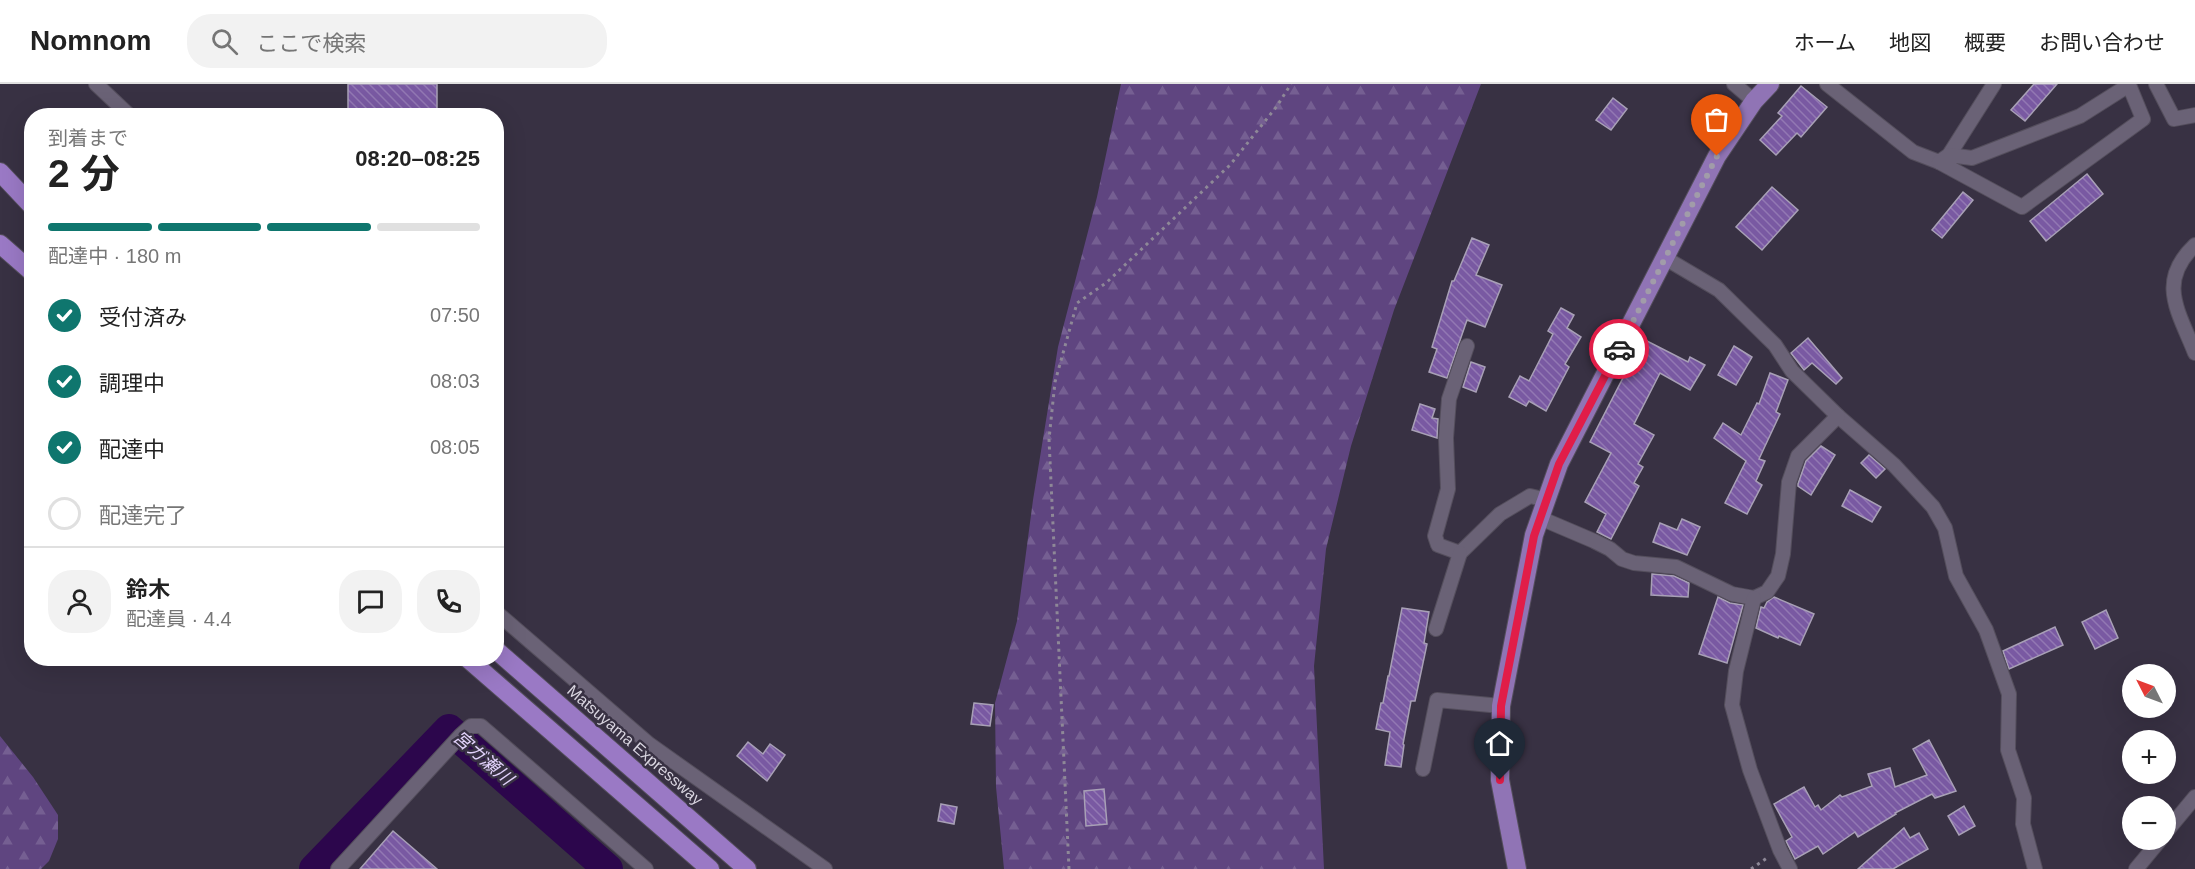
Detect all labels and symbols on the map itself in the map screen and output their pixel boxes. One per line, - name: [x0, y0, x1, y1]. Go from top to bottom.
- pin: [1691, 94, 1742, 156]
- courier: [1589, 319, 1649, 379]
- north arrow: [2122, 664, 2176, 718]
- street label: Matsuyama Expressway: [564, 682, 706, 808]
- pin: [1474, 718, 1525, 780]
- water label: 宮ガ瀬川: [449, 727, 518, 790]

